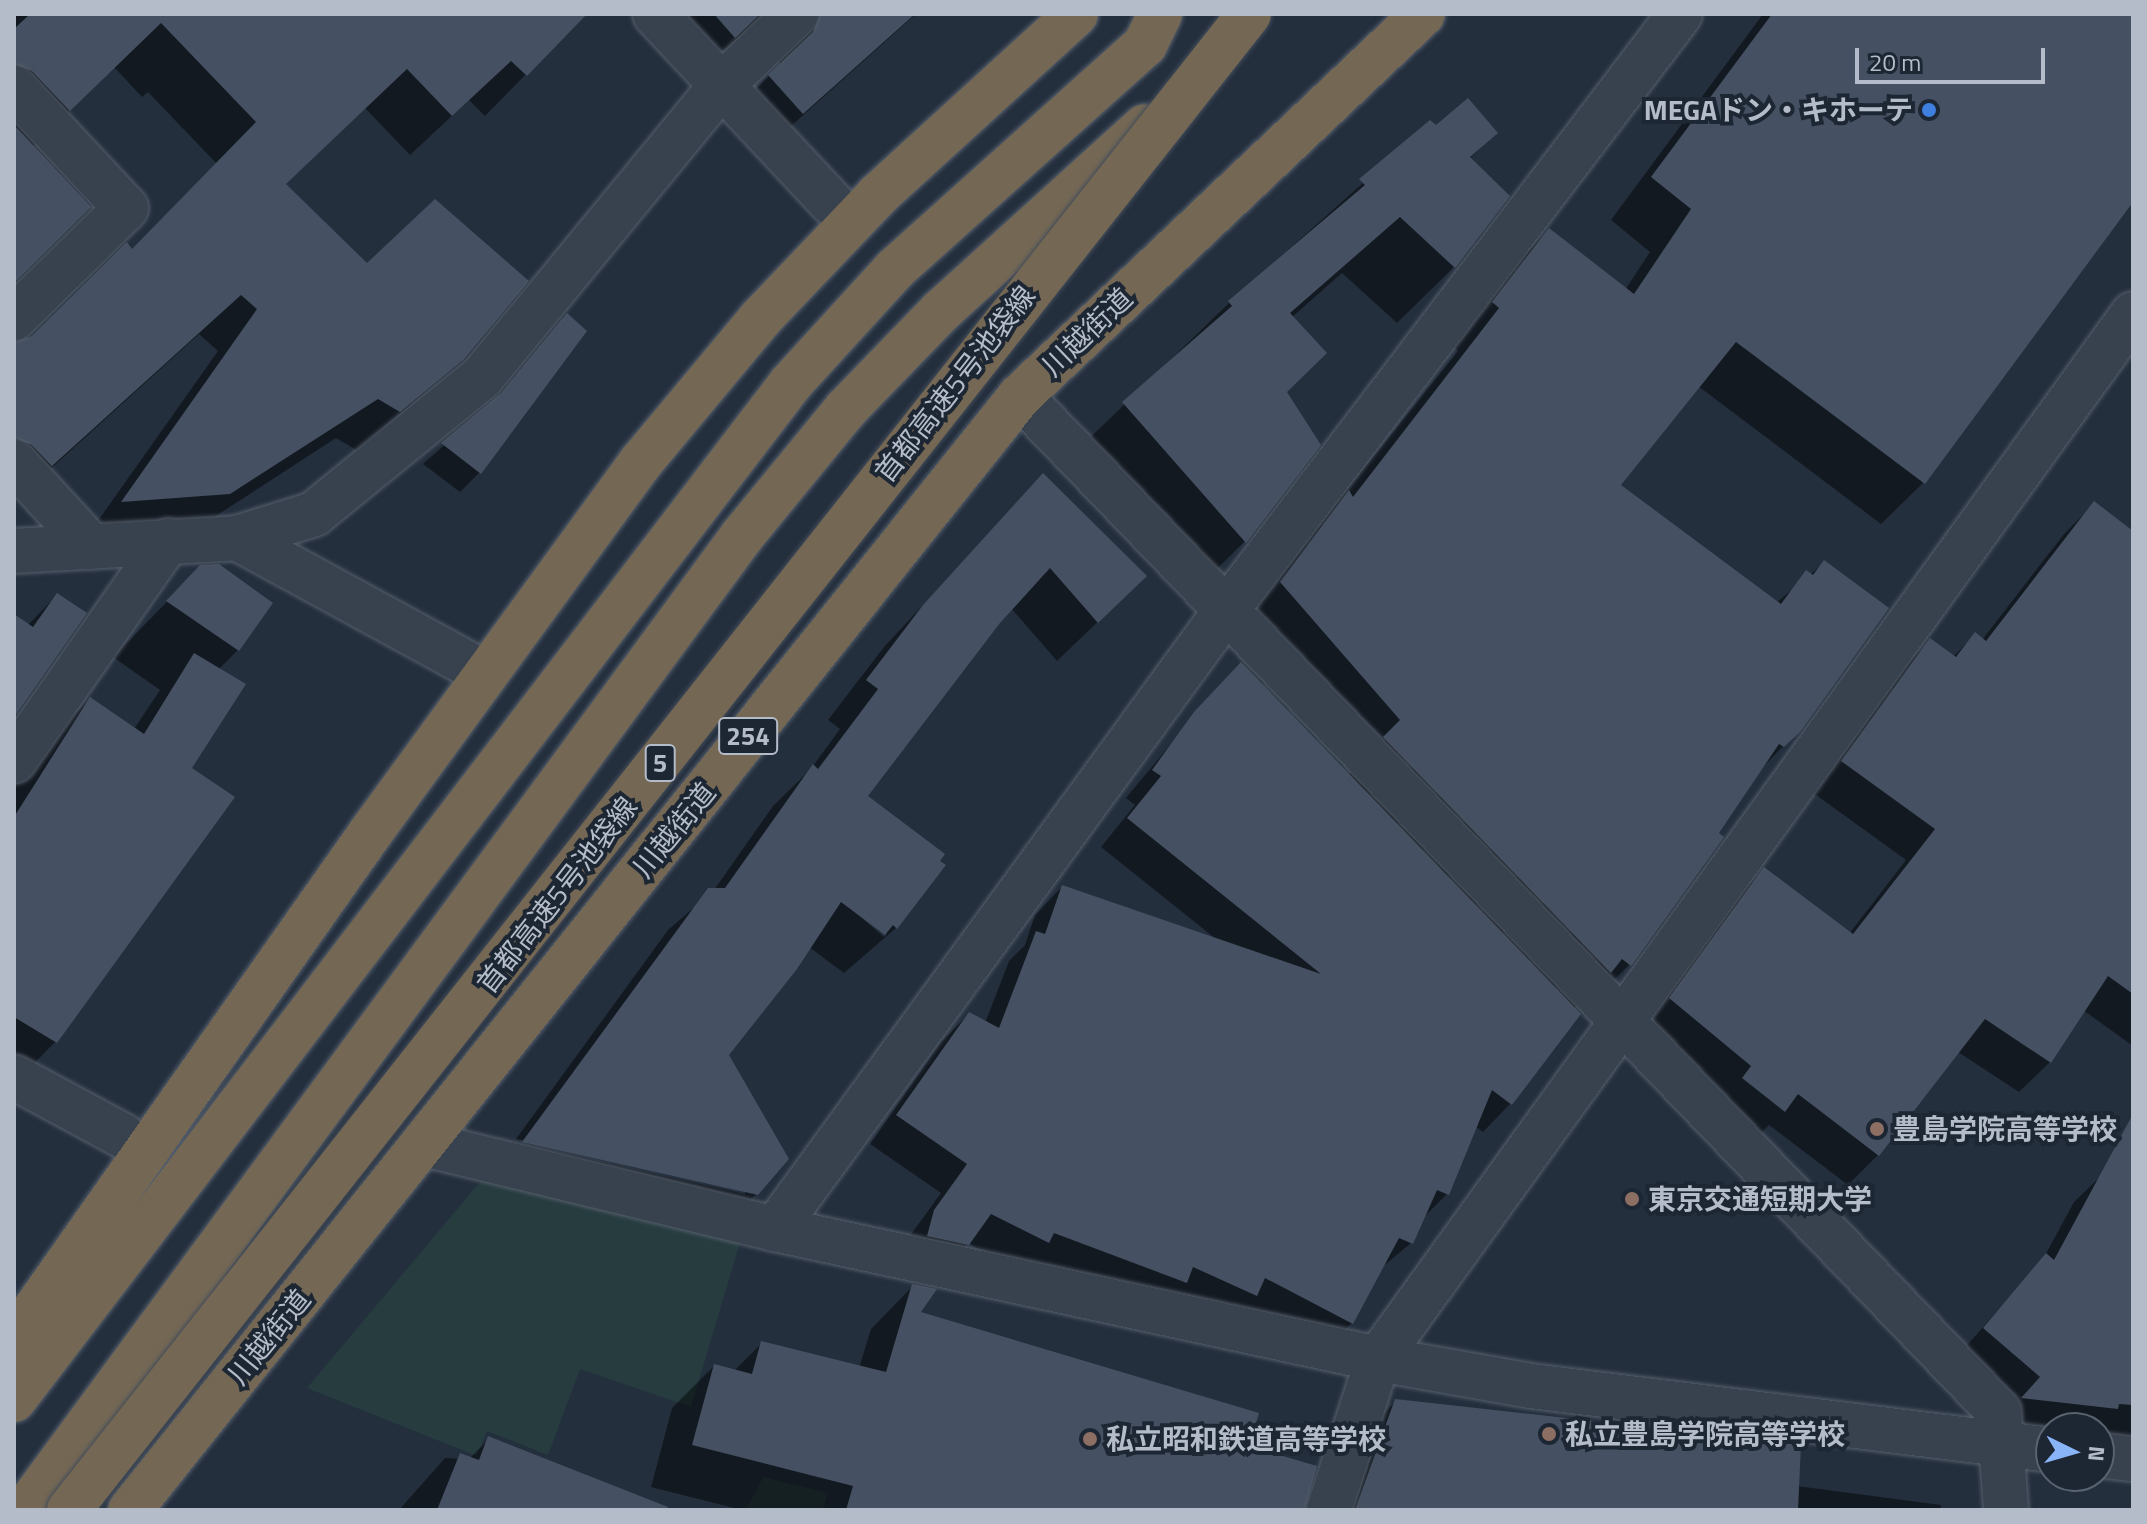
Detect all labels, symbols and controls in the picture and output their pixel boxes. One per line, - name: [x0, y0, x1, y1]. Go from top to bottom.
- scale bar: [1859, 32, 2049, 82]
- text: 20 m: [1869, 44, 1921, 80]
- place label: MEGAドン・キホーテ: [1644, 93, 1913, 127]
- marker: MEGAドン・キホーテ: [1920, 101, 1938, 119]
- street label: 首都高速5号池袋線: [868, 279, 1042, 489]
- street label: 川越街道: [1035, 281, 1139, 383]
- road number: 254: [718, 714, 778, 758]
- road number: 5: [644, 741, 676, 785]
- street label: 川越街道: [626, 776, 722, 884]
- street label: 首都高速5号池袋線: [470, 790, 644, 1000]
- place label: 豊島学院高等学校: [1893, 1112, 2117, 1146]
- marker: 豊島学院高等学校: [1868, 1120, 1886, 1138]
- place label: 東京交通短期大学: [1648, 1182, 1872, 1216]
- marker: 東京交通短期大学: [1623, 1190, 1641, 1208]
- street label: 川越街道: [221, 1283, 317, 1391]
- north arrow: [2035, 1412, 2115, 1492]
- place label: 私立豊島学院高等学校: [1565, 1417, 1845, 1451]
- place label: 私立昭和鉄道高等学校: [1106, 1422, 1386, 1456]
- marker: 私立豊島学院高等学校: [1540, 1425, 1558, 1443]
- marker: 私立昭和鉄道高等学校: [1081, 1430, 1099, 1448]
- text: N: [2079, 1445, 2115, 1463]

